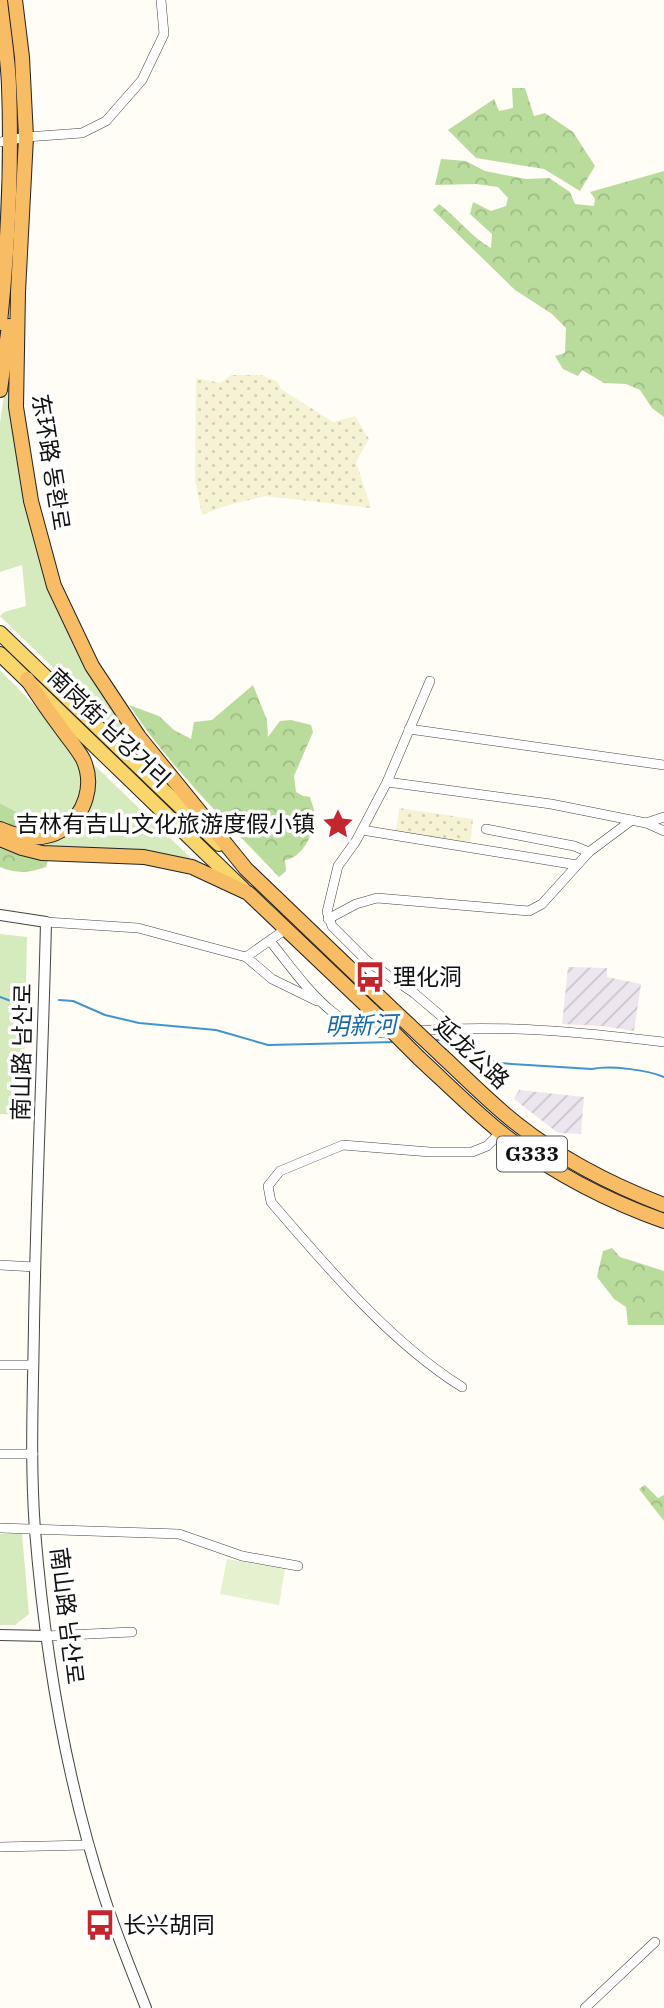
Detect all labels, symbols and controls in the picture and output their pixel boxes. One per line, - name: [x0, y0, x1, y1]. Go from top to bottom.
- street label: 东环路 동환로: [26, 391, 78, 532]
- street label: 南岗街 남강거리: [42, 661, 177, 793]
- place icon: 吉林有吉山文化旅游度假小镇: [321, 807, 355, 841]
- place label: 吉林有吉山文化旅游度假小镇: [16, 808, 315, 838]
- bus stop icon: 理化洞: [353, 960, 387, 994]
- place label: 理化洞: [393, 961, 462, 991]
- street label: 南山路 남산로: [5, 983, 37, 1121]
- water label: 明新河: [324, 1008, 401, 1042]
- street label: 延龙公路: [429, 1010, 517, 1095]
- road number: G333: [497, 1136, 567, 1172]
- street label: 南山路 남산로: [45, 1546, 91, 1686]
- bus stop icon: 长兴胡同: [83, 1908, 117, 1942]
- place label: 长兴胡同: [123, 1909, 215, 1939]

